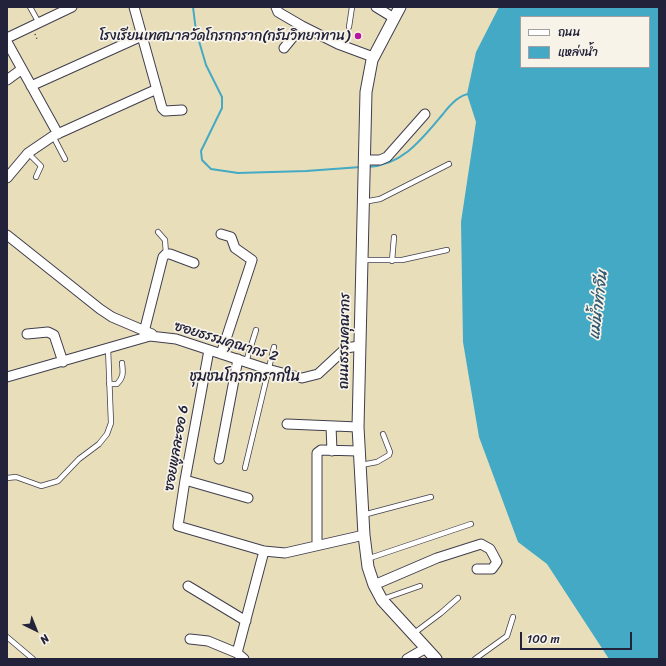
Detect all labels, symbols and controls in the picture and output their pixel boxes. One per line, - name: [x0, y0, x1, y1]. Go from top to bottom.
- legend: [520, 16, 650, 68]
- text: ถนน: [558, 21, 580, 43]
- place label: โรงเรียนเทศบาลวัดโกรกกราก(กรับวิทยาทาน): [99, 28, 350, 44]
- marker: โรงเรียนเทศบาลวัดโกรกกราก(กรับวิทยาทาน): [353, 31, 363, 41]
- text: แหล่งน้ำ: [558, 41, 598, 63]
- water label: แม่น้ำท่าจีน: [586, 270, 612, 340]
- street label: ถนนธรรมคุณากร: [336, 293, 354, 389]
- street label: ซอยธรรมคุณากร 2: [172, 318, 280, 366]
- district label: ชุมชนโกรกกรากใน: [190, 368, 300, 386]
- street label: ซอยพูลละออ 6: [161, 404, 193, 492]
- north arrow: [16, 610, 56, 650]
- scale bar: [522, 624, 634, 650]
- text: 100 m: [527, 628, 560, 650]
- text: N: [35, 630, 54, 649]

